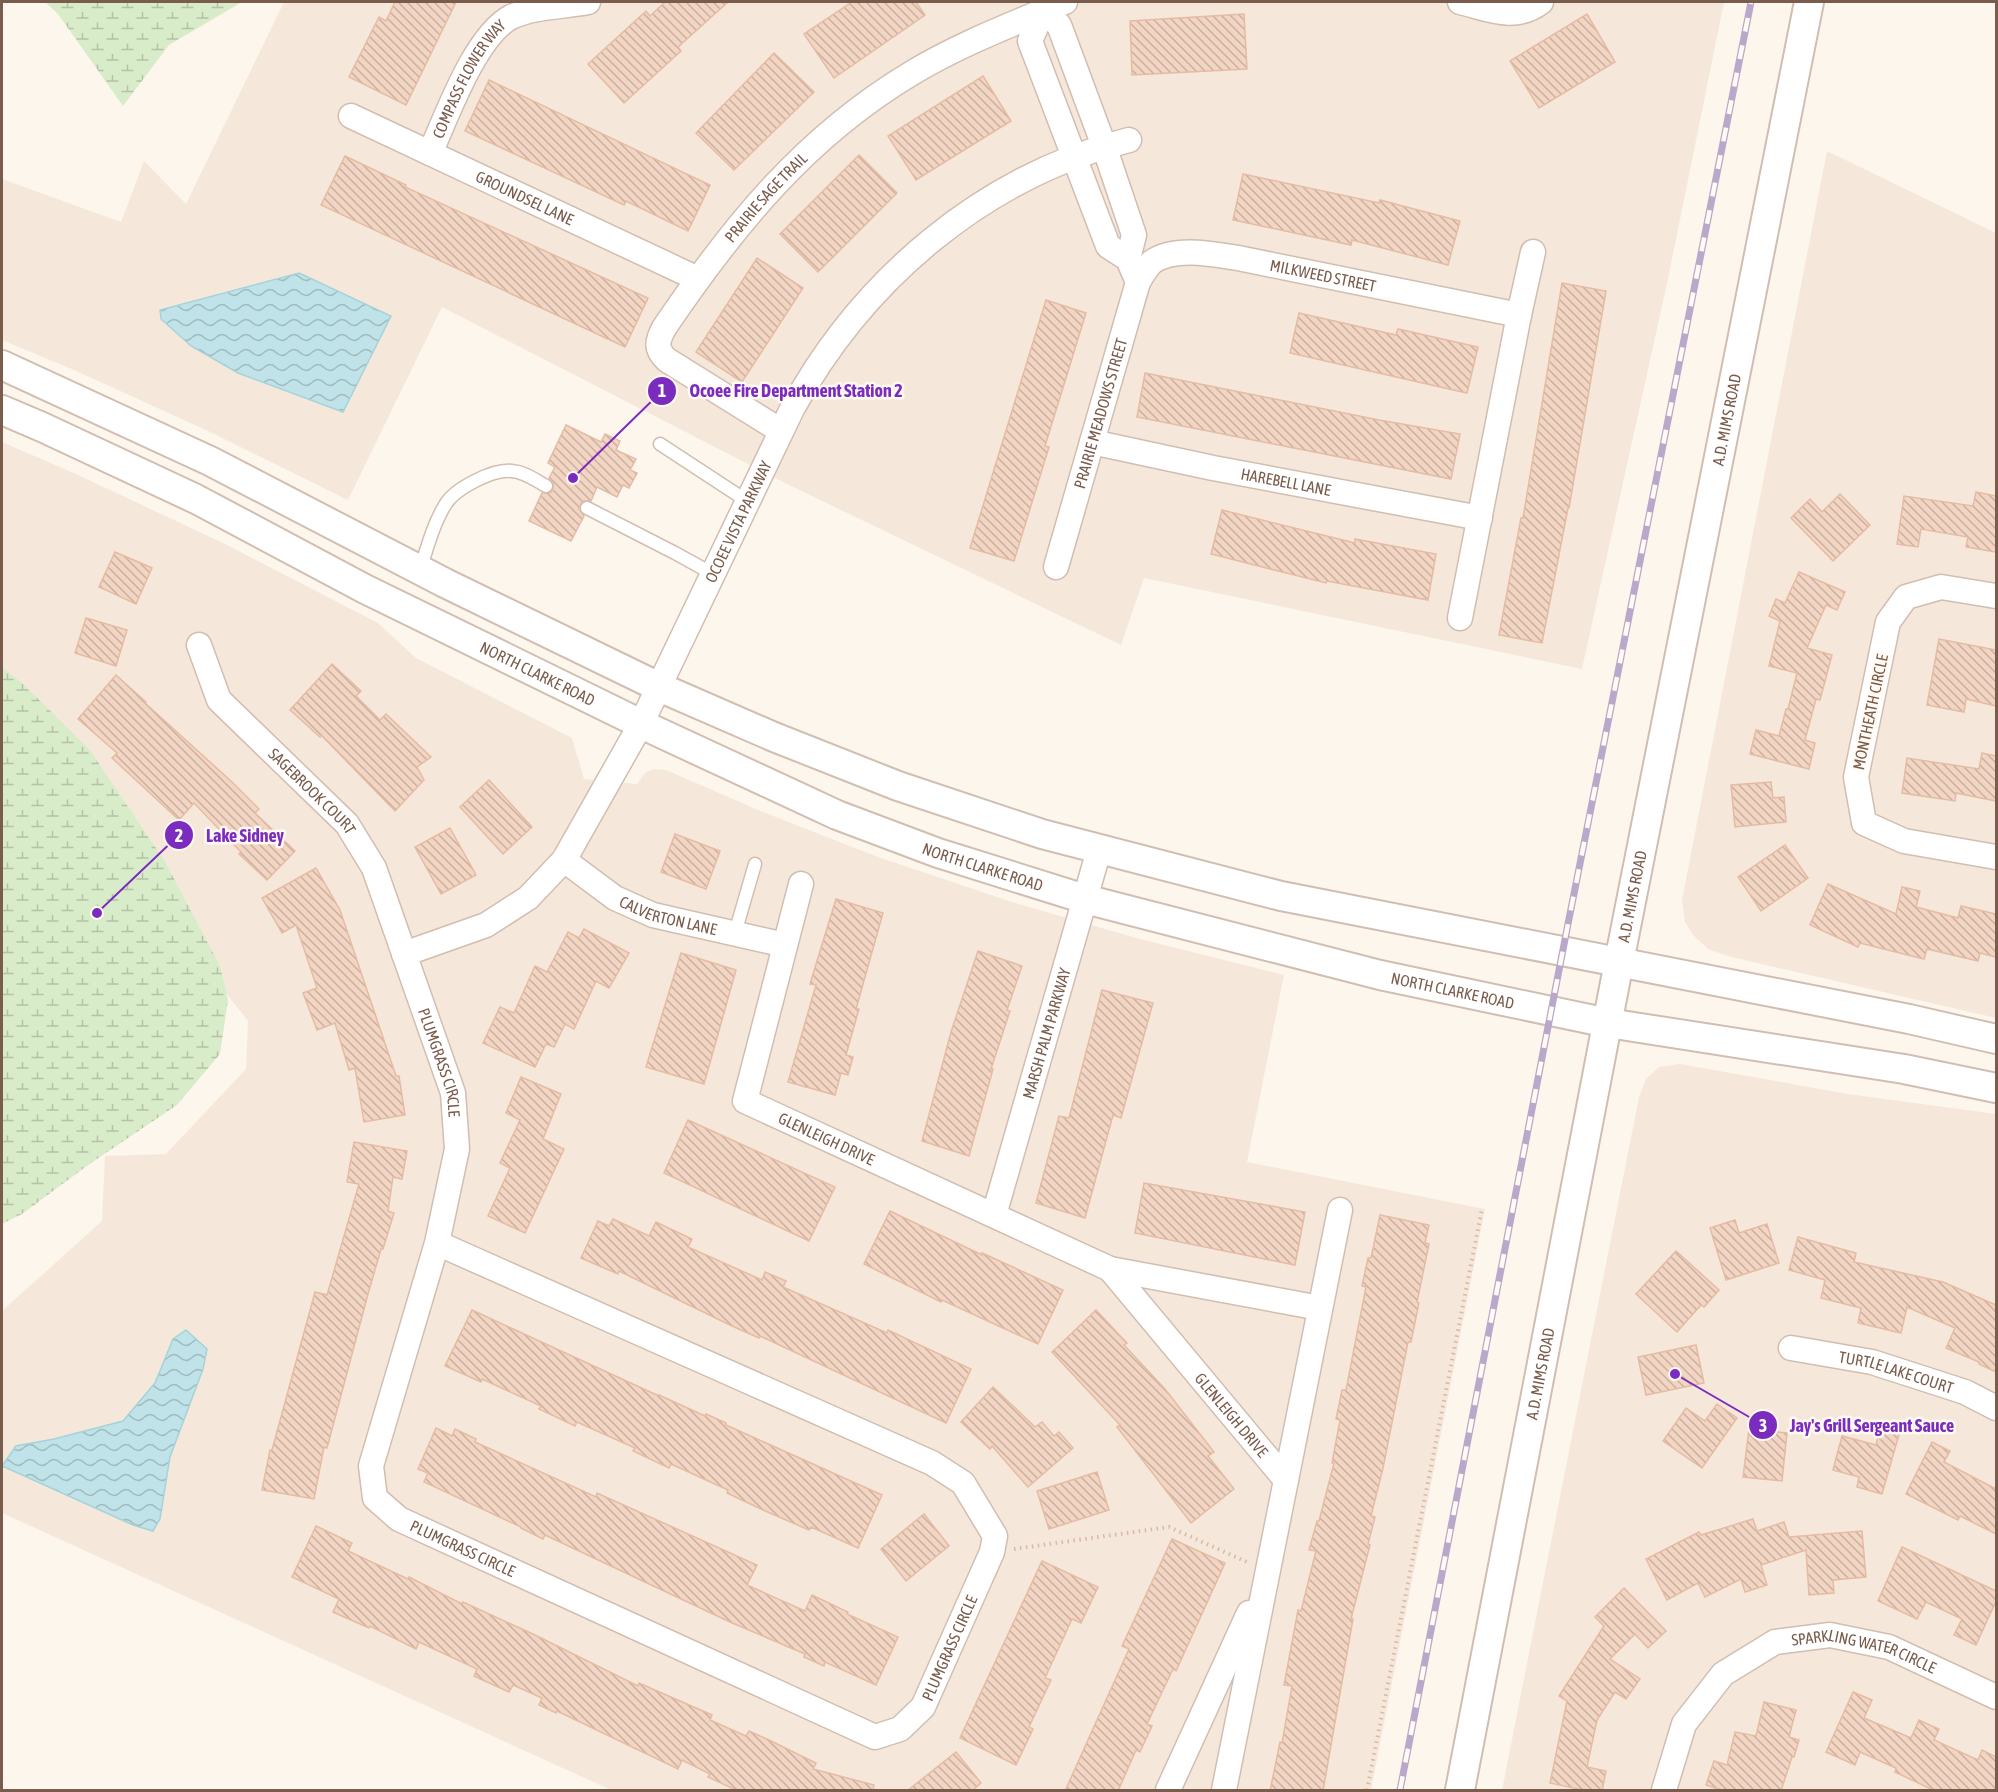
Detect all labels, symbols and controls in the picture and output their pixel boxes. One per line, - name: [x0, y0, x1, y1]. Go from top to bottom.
- street label: COMPASS FLOWER WAY: [429, 15, 509, 141]
- street label: PRAIRIE SAGE TRAIL: [721, 148, 811, 246]
- street label: GROUNDSEL LANE: [473, 167, 577, 228]
- street label: MILKWEED STREET: [1268, 256, 1378, 295]
- street label: PRAIRIE MEADOWS STREET: [1070, 336, 1130, 490]
- street label: A.D. MIMS ROAD: [1708, 372, 1744, 467]
- callout: Ocoee Fire Department Station 2: [647, 373, 915, 409]
- text: 1: [658, 380, 666, 401]
- text: Ocoee Fire Department Station 2: [689, 380, 903, 401]
- street label: OCOEE VISTA PARKWAY: [701, 457, 775, 585]
- street label: HAREBELL LANE: [1239, 464, 1333, 499]
- street label: NORTH CLARKE ROAD: [477, 638, 598, 709]
- street label: MONTHEATH CIRCLE: [1849, 652, 1891, 771]
- street label: SAGEBROOK COURT: [265, 744, 360, 837]
- callout: Lake Sidney: [164, 817, 296, 853]
- text: 2: [175, 825, 183, 846]
- text: Lake Sidney: [206, 825, 285, 846]
- street label: NORTH CLARKE ROAD: [920, 839, 1045, 894]
- street label: A.D. MIMS ROAD: [1614, 849, 1650, 944]
- street label: CALVERTON LANE: [617, 892, 719, 938]
- street label: MARSH PALM PARKWAY: [1019, 965, 1074, 1101]
- street label: NORTH CLARKE ROAD: [1389, 969, 1516, 1012]
- street label: PLUMGRASS CIRCLE: [415, 1005, 464, 1118]
- street label: GLENLEIGH DRIVE: [776, 1109, 878, 1169]
- street label: A.D. MIMS ROAD: [1522, 1326, 1558, 1421]
- street label: TURTLE LAKE COURT: [1838, 1347, 1956, 1397]
- street label: GLENLEIGH DRIVE: [1192, 1369, 1272, 1461]
- callout: Jay's Grill Sergeant Sauce: [1748, 1407, 1966, 1443]
- text: 3: [1759, 1415, 1767, 1436]
- text: Jay's Grill Sergeant Sauce: [1789, 1415, 1954, 1436]
- street label: PLUMGRASS CIRCLE: [407, 1516, 518, 1580]
- street label: PLUMGRASS CIRCLE: [918, 1592, 981, 1704]
- street label: SPARKLING WATER CIRCLE: [1790, 1626, 1939, 1677]

